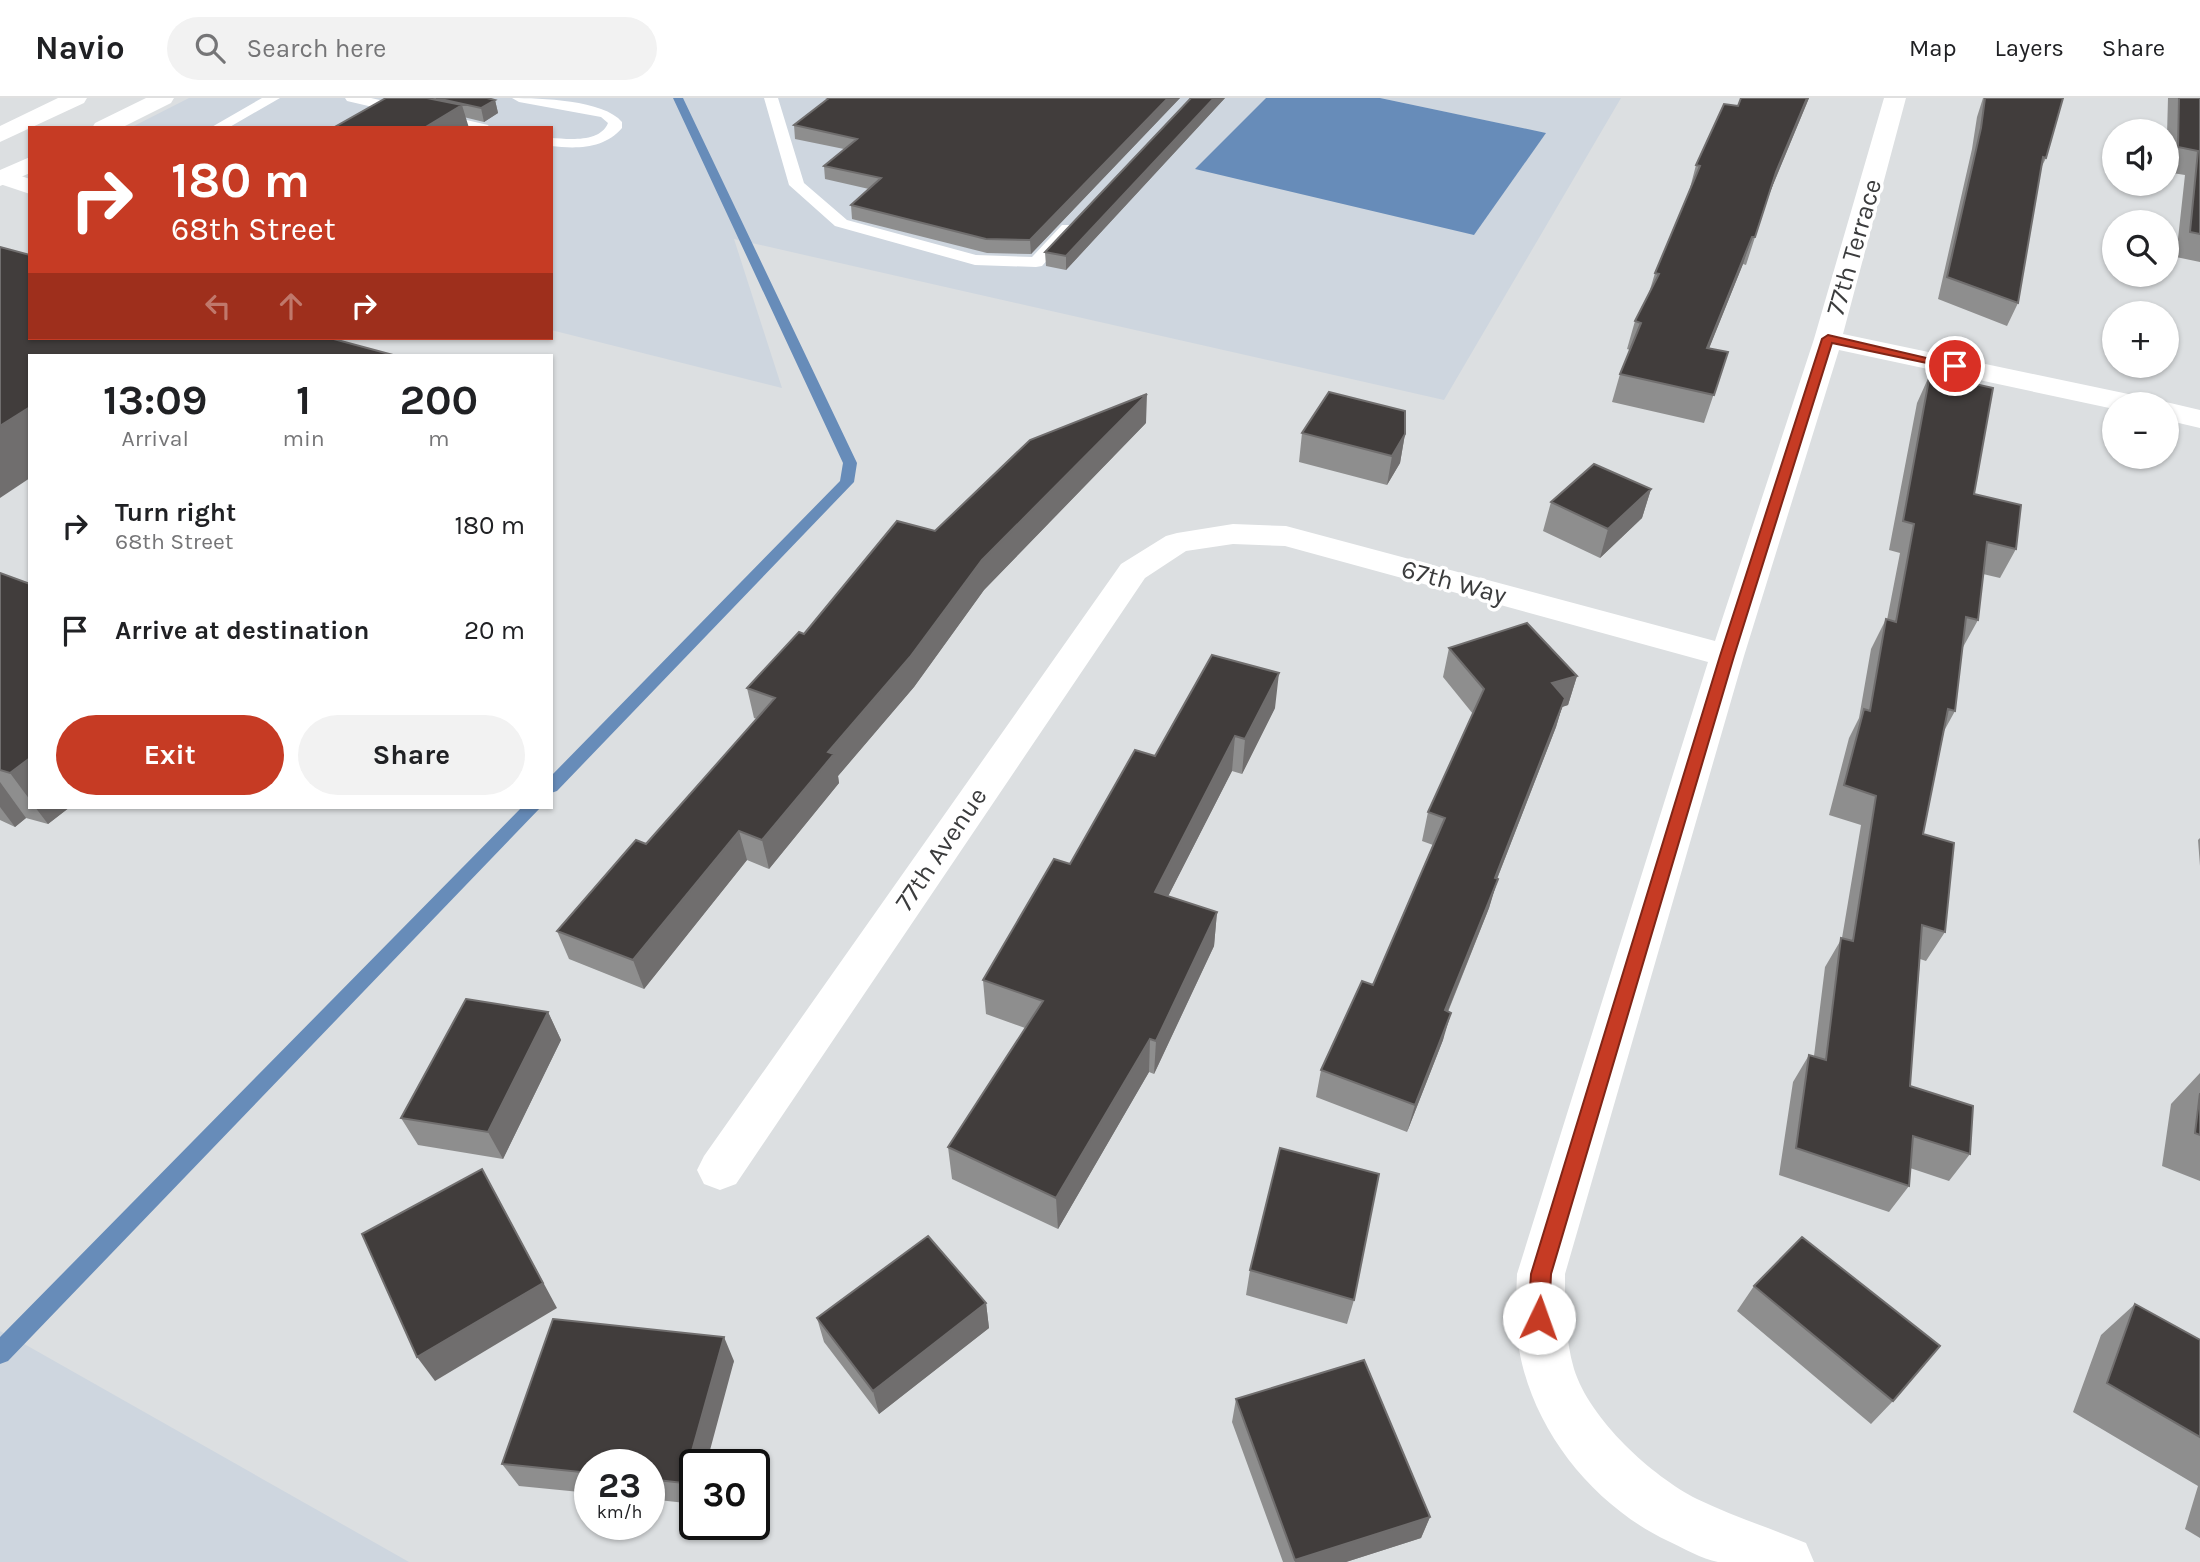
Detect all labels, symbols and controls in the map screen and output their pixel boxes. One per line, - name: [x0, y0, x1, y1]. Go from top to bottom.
- search box: [167, 17, 657, 80]
- text: Navio: [35, 29, 125, 67]
- icon: search: [191, 29, 229, 67]
- text: Search here: [247, 33, 386, 64]
- text: Map: [1909, 34, 1957, 62]
- text: Layers: [1995, 34, 2064, 62]
- text: Share: [2102, 34, 2165, 62]
- map controls: [2102, 119, 2179, 469]
- button: sound: [2102, 119, 2179, 196]
- text: 180 m: [171, 152, 310, 209]
- icon: right: [56, 154, 147, 245]
- street label: 77th Terrace: [1820, 175, 1888, 319]
- button: search: [2102, 210, 2179, 287]
- text: 68th Street: [171, 211, 336, 248]
- icon: left: [199, 287, 237, 325]
- icon: ahead: [272, 287, 310, 325]
- icon: right: [345, 287, 383, 325]
- button: +: [2102, 301, 2179, 378]
- pin: [1925, 336, 1985, 396]
- icon: arrive: [1936, 347, 1974, 385]
- text: 13:09: [103, 375, 208, 425]
- text: 1: [296, 375, 311, 425]
- text: 200: [400, 375, 478, 425]
- button: −: [2102, 392, 2179, 469]
- text: Arrival: [122, 425, 189, 452]
- text: min: [282, 425, 325, 452]
- text: m: [428, 425, 450, 452]
- text: Turn right: [115, 497, 236, 528]
- icon: right: [56, 507, 94, 545]
- text: 180 m: [455, 510, 525, 541]
- text: 68th Street: [115, 528, 233, 555]
- street label: 67th Way: [1398, 553, 1510, 611]
- icon: arrive: [56, 612, 94, 650]
- text: Arrive at destination: [115, 615, 369, 646]
- text: 20 m: [464, 615, 525, 646]
- button: Exit: [56, 715, 284, 795]
- button: Share: [298, 715, 525, 795]
- street label: 77th Avenue: [889, 782, 993, 916]
- position arrow: [1502, 1281, 1576, 1355]
- speed limit sign: 30: [679, 1449, 770, 1540]
- text: 23: [598, 1465, 641, 1506]
- text: km/h: [597, 1501, 642, 1523]

